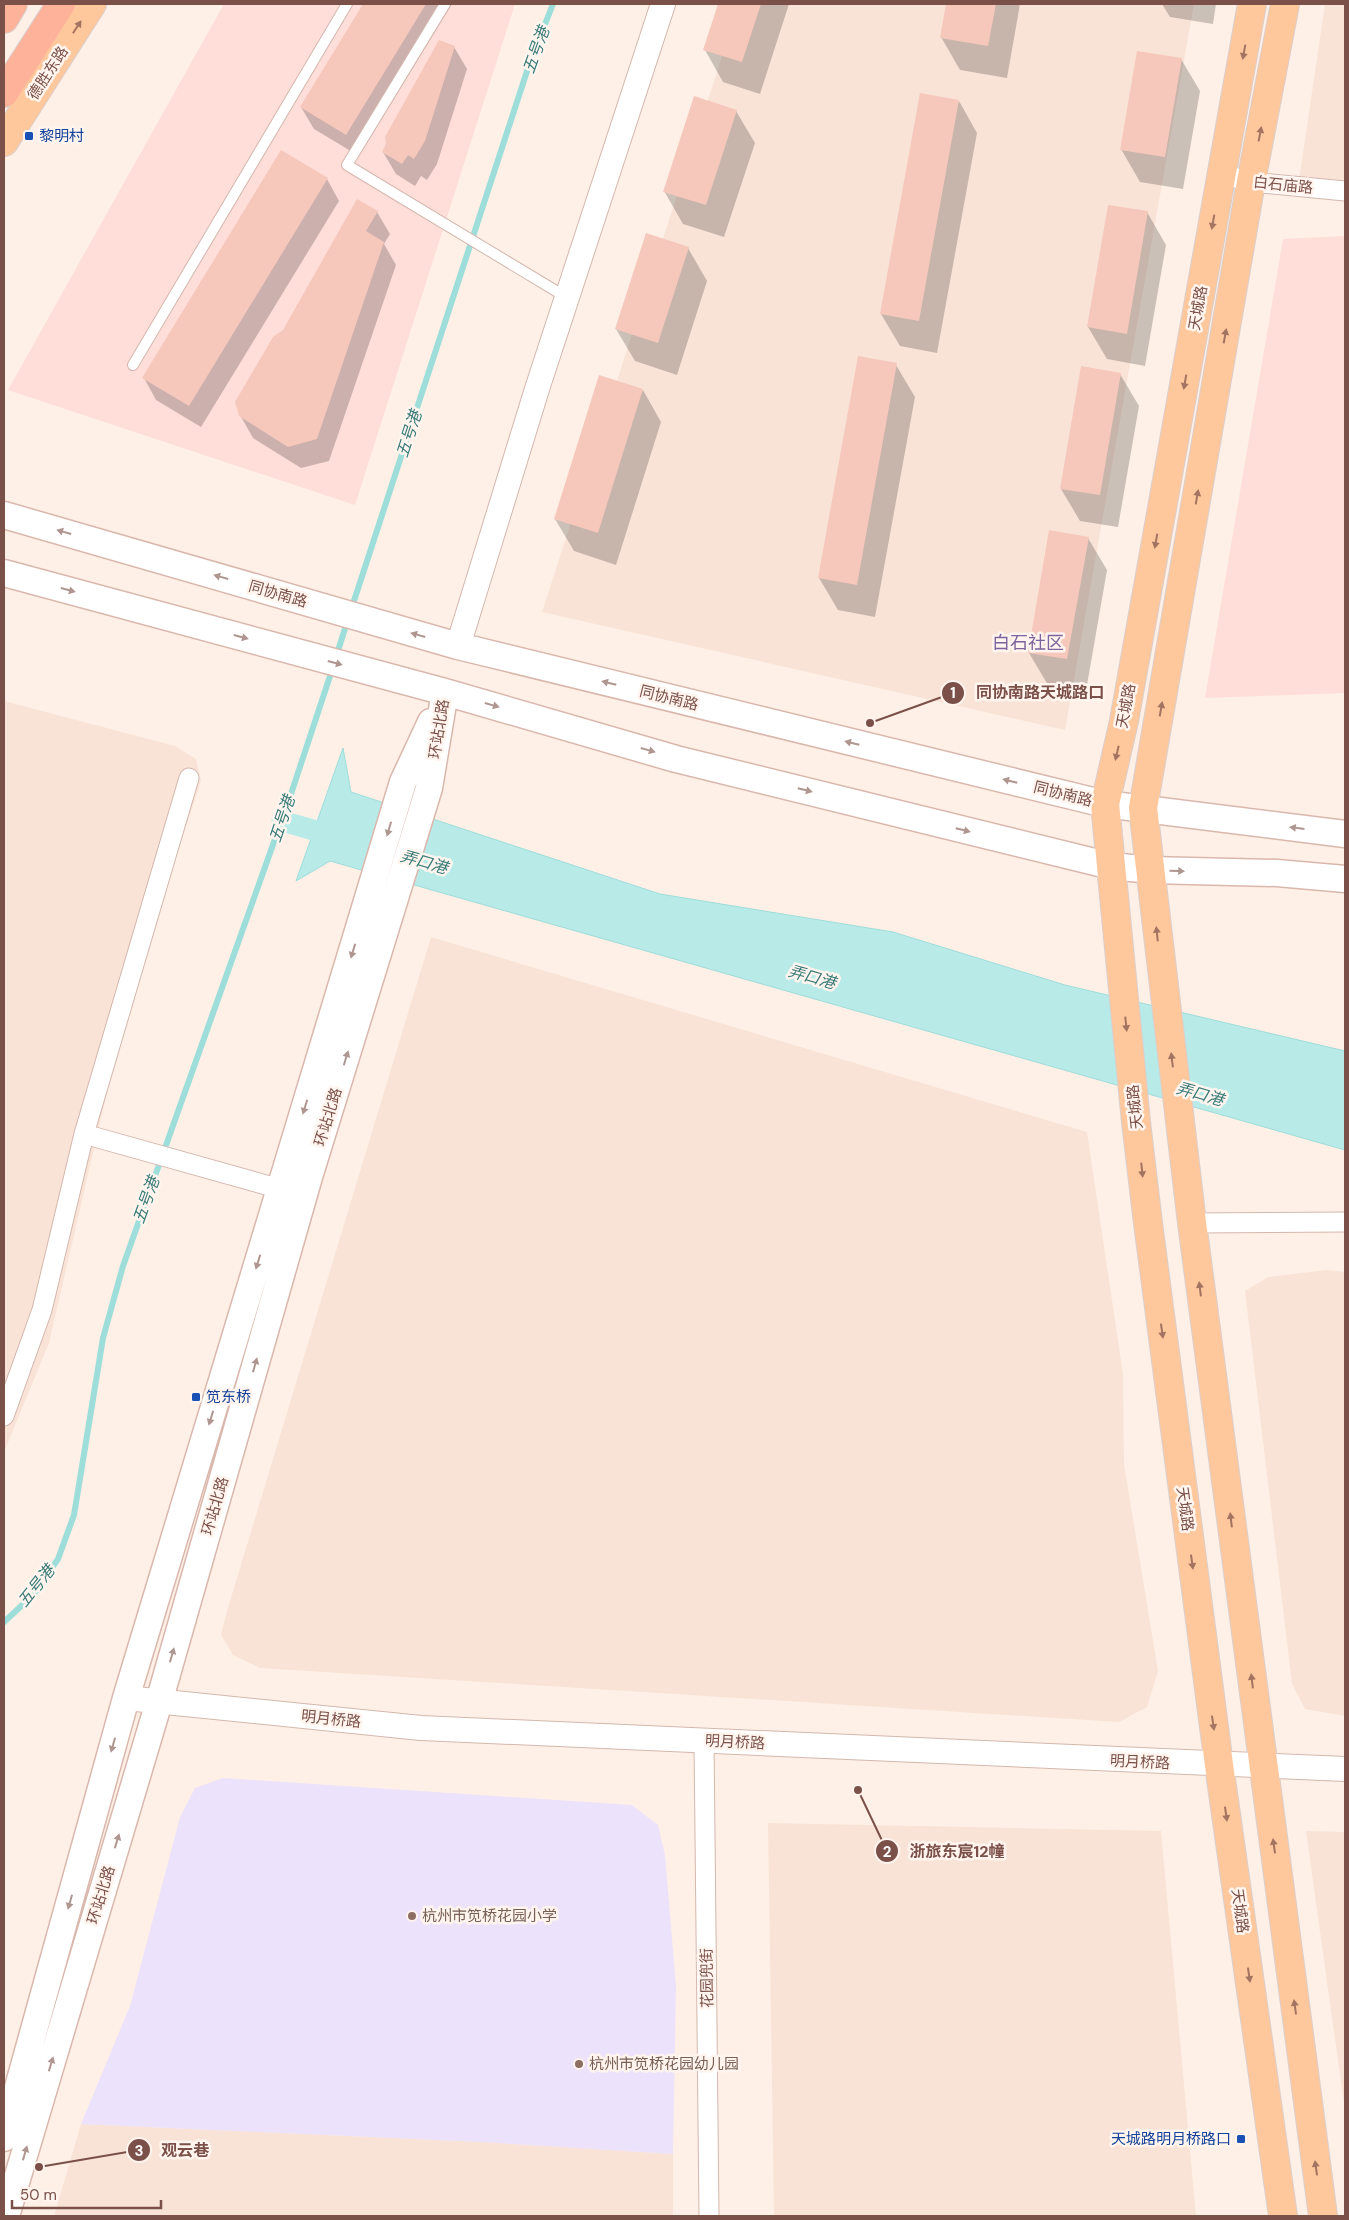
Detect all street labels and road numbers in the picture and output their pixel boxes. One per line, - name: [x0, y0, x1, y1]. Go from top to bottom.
- street label: 德胜东路: [23, 42, 73, 104]
- street label: 白石庙路: [1252, 172, 1314, 198]
- street label: 天城路: [1184, 284, 1212, 332]
- street label: 同协南路: [246, 576, 310, 612]
- street label: 同协南路: [637, 681, 701, 715]
- street label: 天城路: [1112, 682, 1140, 730]
- street label: 环站北路: [424, 698, 454, 760]
- street label: 同协南路: [1031, 777, 1095, 811]
- street label: 天城路: [1123, 1084, 1147, 1130]
- street label: 环站北路: [310, 1085, 346, 1149]
- street label: 环站北路: [197, 1474, 233, 1538]
- street label: 天城路: [1172, 1485, 1198, 1533]
- street label: 明月桥路: [300, 1706, 362, 1732]
- street label: 明月桥路: [705, 1730, 765, 1754]
- street label: 明月桥路: [1110, 1750, 1170, 1774]
- street label: 环站北路: [83, 1863, 119, 1927]
- street label: 天城路: [1227, 1887, 1253, 1935]
- street label: 花园兜街: [696, 1948, 718, 2008]

